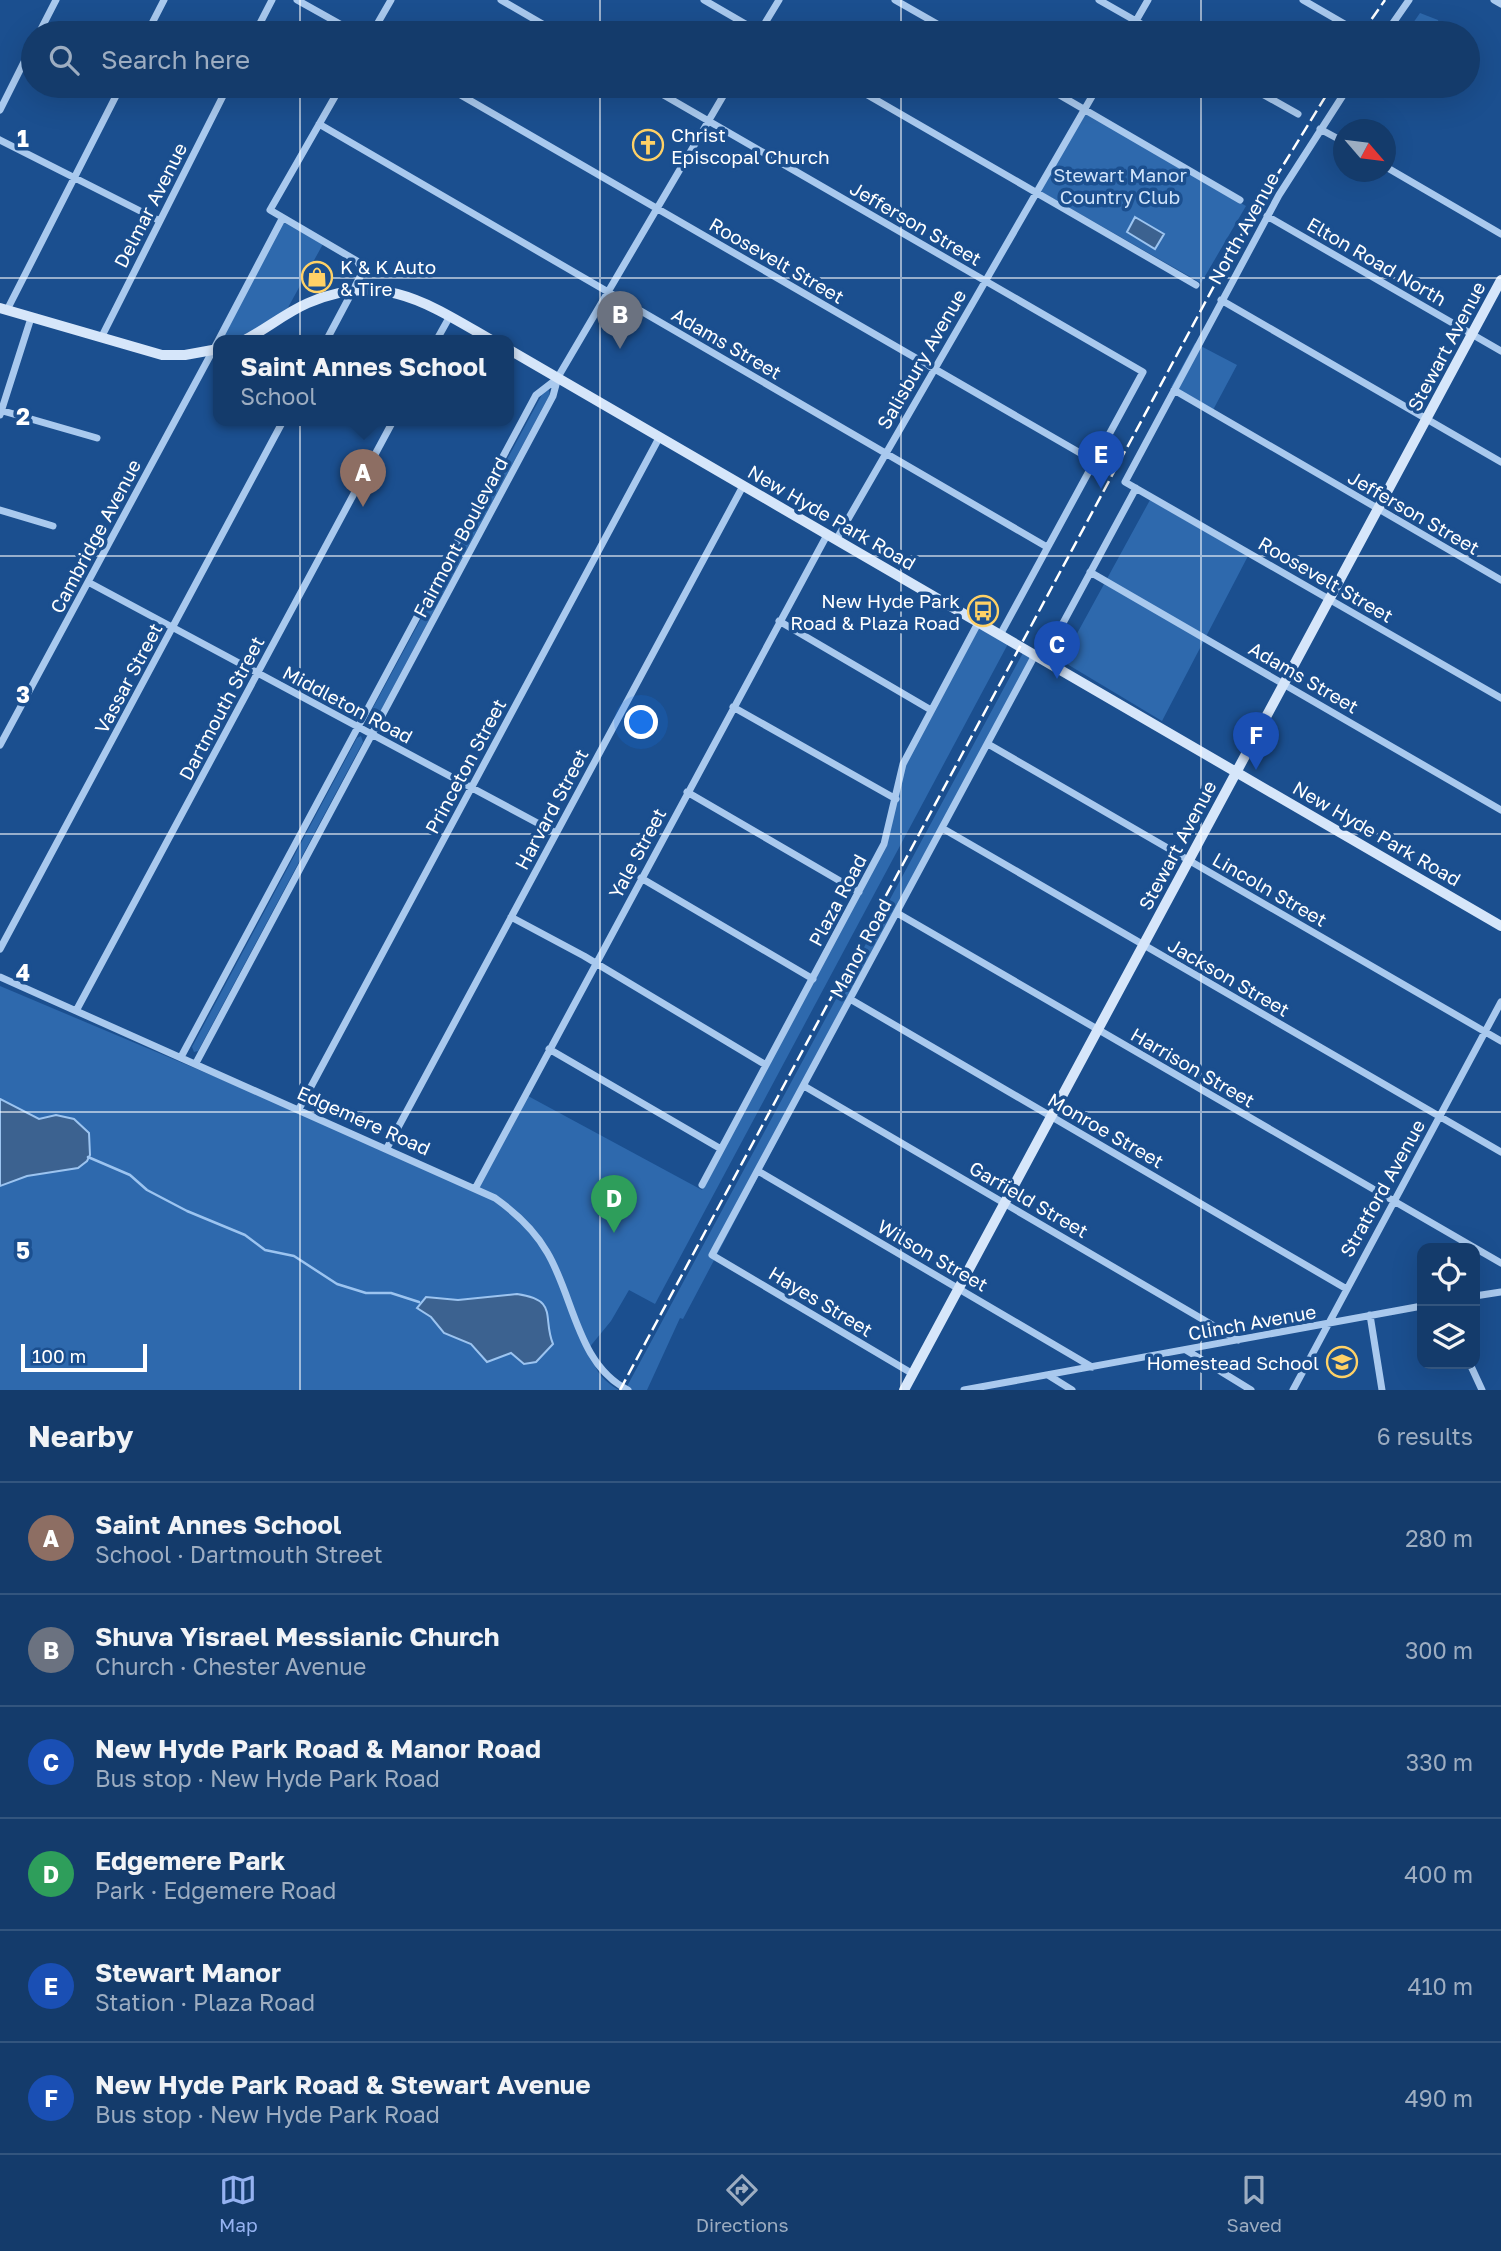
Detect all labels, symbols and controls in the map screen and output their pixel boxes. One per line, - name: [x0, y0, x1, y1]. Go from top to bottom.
- search box: [21, 21, 1480, 98]
- icon: search: [45, 41, 83, 79]
- text: Search here: [101, 44, 250, 75]
- north arrow: [1333, 119, 1396, 182]
- place label: Christ Episcopal Church: [671, 123, 830, 168]
- text: 1: [17, 124, 29, 152]
- church icon: Christ Episcopal Church: [631, 128, 665, 162]
- street label: Delmar Avenue: [109, 139, 191, 271]
- park label: Stewart Manor Country Club: [1053, 163, 1187, 208]
- street label: North Avenue: [1203, 168, 1283, 288]
- street label: Jefferson Street: [846, 176, 986, 270]
- street label: Roosevelt Street: [706, 212, 848, 308]
- street label: Elton Road North: [1303, 212, 1451, 310]
- place label: K & K Auto & Tire: [340, 255, 436, 300]
- shop icon: K & K Auto & Tire: [300, 260, 334, 294]
- street label: Stewart Avenue: [1402, 277, 1490, 415]
- street label: Salisbury Avenue: [872, 285, 970, 433]
- pin: B: [597, 291, 643, 349]
- street label: Adams Street: [668, 302, 786, 384]
- popup: [213, 335, 514, 426]
- text: Saint Annes School: [240, 351, 487, 382]
- text: School: [240, 382, 317, 410]
- text: 2: [16, 402, 30, 430]
- pin: E: [1078, 431, 1124, 489]
- pin: A: [340, 449, 386, 507]
- street label: Fairmont Boulevard: [408, 453, 512, 621]
- street label: Cambridge Avenue: [45, 455, 145, 617]
- street label: New Hyde Park Road: [744, 460, 920, 574]
- street label: Jefferson Street: [1344, 465, 1484, 559]
- street label: Roosevelt Street: [1255, 531, 1397, 627]
- place label: New Hyde Park Road & Plaza Road: [790, 589, 960, 634]
- bus stop icon: New Hyde Park Road & Plaza Road: [966, 594, 1000, 628]
- street label: Vassar Street: [89, 619, 167, 737]
- pin: C: [1034, 621, 1080, 679]
- street label: Dartmouth Street: [173, 632, 269, 784]
- street label: Adams Street: [1245, 636, 1363, 718]
- street label: Middleton Road: [279, 660, 417, 748]
- text: 3: [16, 680, 30, 708]
- street label: Princeton Street: [420, 695, 510, 837]
- your location: [624, 705, 658, 739]
- pin: F: [1233, 712, 1279, 770]
- street label: Harvard Street: [509, 745, 593, 873]
- street label: Stewart Avenue: [1133, 776, 1221, 914]
- street label: New Hyde Park Road: [1289, 776, 1465, 890]
- street label: Yale Street: [604, 804, 670, 902]
- street label: Lincoln Street: [1209, 847, 1331, 931]
- street label: Plaza Road: [803, 850, 871, 950]
- street label: Manor Road: [824, 895, 896, 1001]
- street label: Jackson Street: [1164, 933, 1294, 1021]
- text: 4: [16, 958, 30, 986]
- street label: Harrison Street: [1127, 1022, 1259, 1112]
- street label: Edgemere Road: [294, 1080, 434, 1160]
- street label: Monroe Street: [1044, 1088, 1168, 1172]
- street label: Stratford Avenue: [1335, 1115, 1429, 1261]
- street label: Garfield Street: [965, 1156, 1093, 1242]
- pin: D: [591, 1175, 637, 1233]
- street label: Wilson Street: [874, 1214, 992, 1296]
- text: 5: [16, 1236, 30, 1264]
- map controls: [1417, 1243, 1480, 1369]
- button: locate: [1417, 1243, 1480, 1306]
- street label: Hayes Street: [765, 1261, 877, 1341]
- street label: Clinch Avenue: [1186, 1299, 1318, 1345]
- button: layers: [1417, 1306, 1480, 1369]
- scale bar: [21, 1341, 147, 1373]
- text: 100 m: [32, 1344, 86, 1367]
- school or university icon: Homestead School: [1325, 1345, 1359, 1379]
- place label: Homestead School: [1146, 1351, 1319, 1374]
- text: Nearby: [28, 1418, 133, 1454]
- text: 6 results: [1377, 1422, 1473, 1450]
- text: Saint Annes School: [95, 1509, 342, 1540]
- text: A: [43, 1524, 59, 1552]
- text: 280 m: [1405, 1524, 1473, 1552]
- text: School · Dartmouth Street: [95, 1540, 383, 1568]
- text: Shuva Yisrael Messianic Church: [95, 1621, 499, 1652]
- text: B: [43, 1636, 59, 1664]
- text: 300 m: [1405, 1636, 1473, 1664]
- text: Church · Chester Avenue: [95, 1652, 366, 1680]
- text: New Hyde Park Road & Manor Road: [95, 1733, 541, 1764]
- text: C: [43, 1748, 59, 1776]
- text: 330 m: [1406, 1748, 1473, 1776]
- text: Bus stop · New Hyde Park Road: [95, 1764, 440, 1792]
- text: Edgemere Park: [95, 1845, 285, 1876]
- text: D: [43, 1860, 59, 1888]
- text: 400 m: [1404, 1860, 1473, 1888]
- text: Park · Edgemere Road: [95, 1876, 337, 1904]
- text: Stewart Manor: [95, 1957, 281, 1988]
- text: E: [44, 1972, 58, 2000]
- text: 410 m: [1407, 1972, 1473, 2000]
- text: Station · Plaza Road: [95, 1988, 315, 2016]
- text: New Hyde Park Road & Stewart Avenue: [95, 2069, 591, 2100]
- text: F: [44, 2084, 58, 2112]
- text: 490 m: [1405, 2084, 1473, 2112]
- text: Bus stop · New Hyde Park Road: [95, 2100, 440, 2128]
- tab: Map: [219, 2171, 258, 2236]
- tab: Directions: [696, 2171, 789, 2236]
- tab: Saved: [1227, 2171, 1282, 2236]

